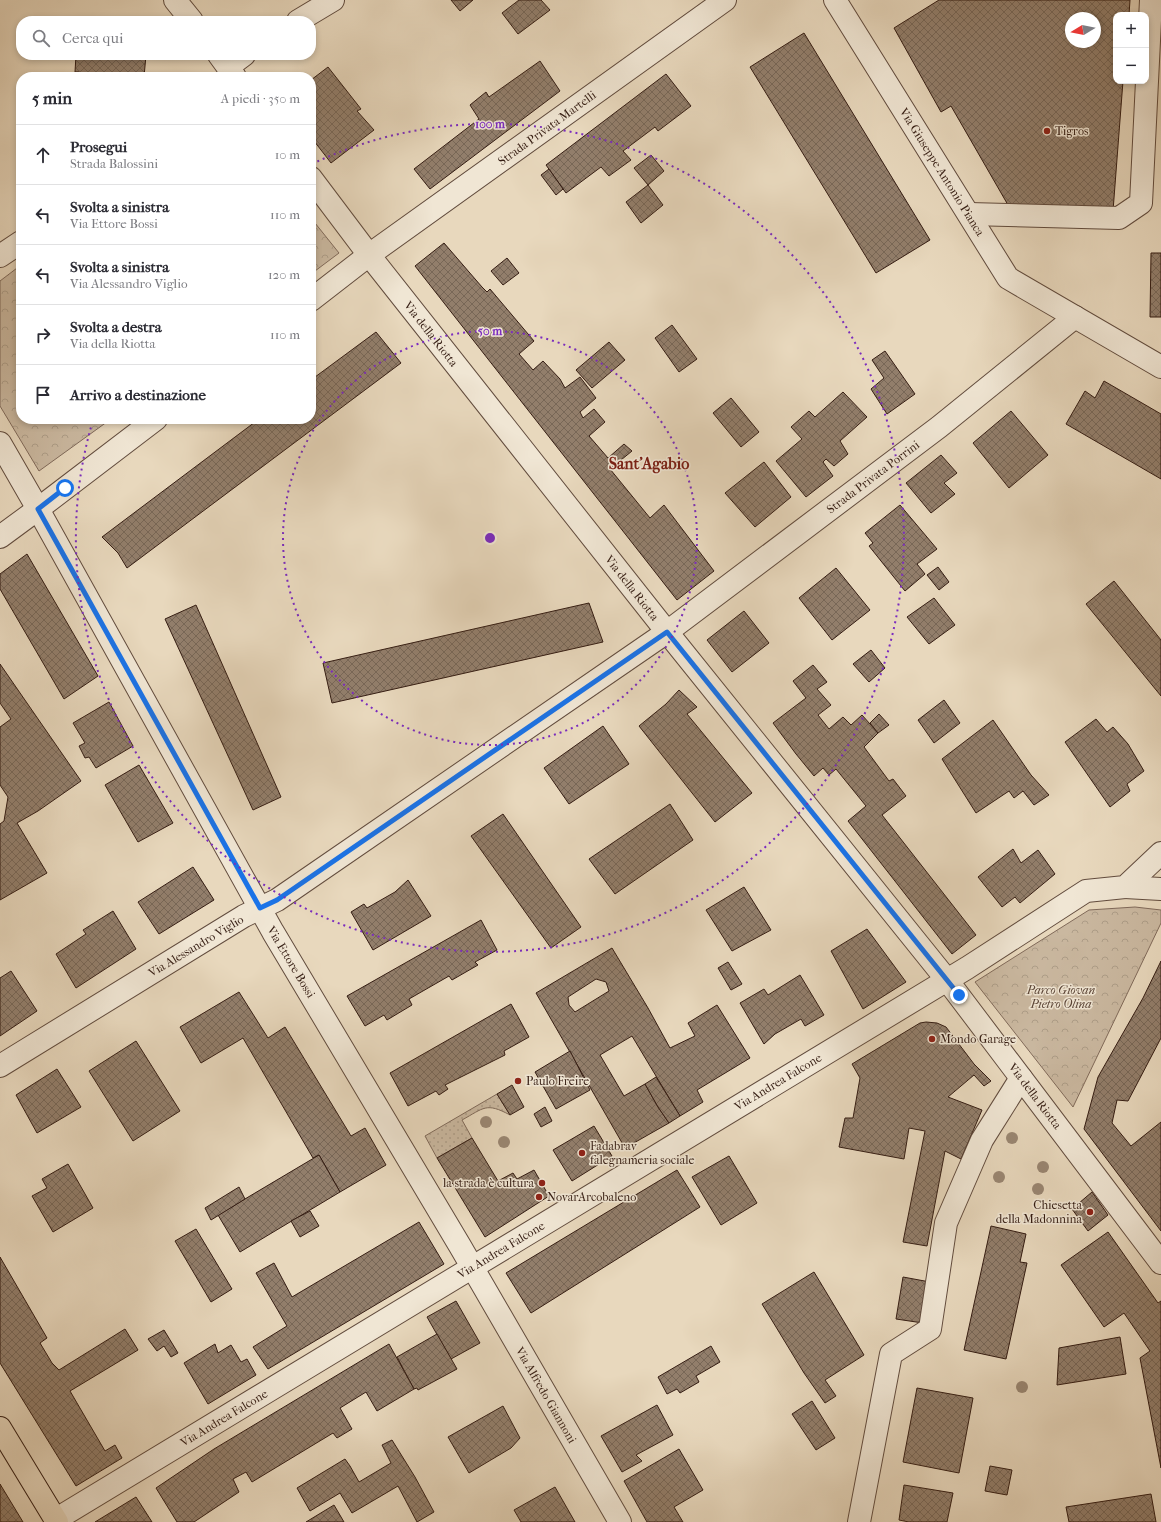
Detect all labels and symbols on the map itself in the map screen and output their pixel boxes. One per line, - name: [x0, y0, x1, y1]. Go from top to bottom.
- north arrow: [1065, 12, 1101, 48]
- street label: Strada Privata Martelli: [495, 88, 599, 168]
- street label: Via Giuseppe Antonio Pianca: [896, 105, 987, 239]
- text: 100 m: [475, 117, 506, 131]
- place label: Tigros: [1055, 124, 1089, 138]
- marker: Tigros: [1042, 126, 1052, 136]
- street label: Via della Riotta: [401, 298, 461, 370]
- text: 50 m: [478, 324, 503, 338]
- street label: Strada Privata Porrini: [824, 437, 923, 516]
- district label: Sant'Agabio: [609, 454, 689, 474]
- route start: [56, 479, 74, 497]
- centre of rings: [483, 531, 497, 545]
- street label: Via della Riotta: [602, 552, 662, 624]
- street label: Via Alessandro Viglio: [145, 912, 246, 980]
- street label: Via Ettore Bossi: [264, 923, 318, 1001]
- park label: Parco Giovan Pietro Olina: [1026, 983, 1095, 1011]
- route end: [950, 986, 968, 1004]
- place label: Mondo Garage: [940, 1032, 1016, 1046]
- marker: Mondo Garage: [927, 1034, 937, 1044]
- street label: Via Andrea Falcone: [731, 1050, 824, 1114]
- street label: Via della Riotta: [1005, 1059, 1065, 1132]
- place label: Paulo Freire: [526, 1074, 589, 1088]
- marker: Paulo Freire: [513, 1076, 523, 1086]
- place label: Fadabrav falegnameria sociale: [590, 1139, 694, 1167]
- marker: Fadabrav falegnameria sociale: [577, 1148, 587, 1158]
- place label: la strada è cultura: [442, 1176, 534, 1190]
- marker: la strada è cultura: [537, 1178, 547, 1188]
- place label: NovarArcobaleno: [547, 1190, 636, 1204]
- marker: NovarArcobaleno: [534, 1192, 544, 1202]
- place label: Chiesetta della Madonnina: [996, 1198, 1082, 1226]
- marker: Chiesetta della Madonnina: [1085, 1207, 1095, 1217]
- street label: Via Andrea Falcone: [454, 1218, 547, 1282]
- street label: Via Alfredo Giannoni: [512, 1344, 579, 1446]
- street label: Via Andrea Falcone: [177, 1386, 270, 1450]

